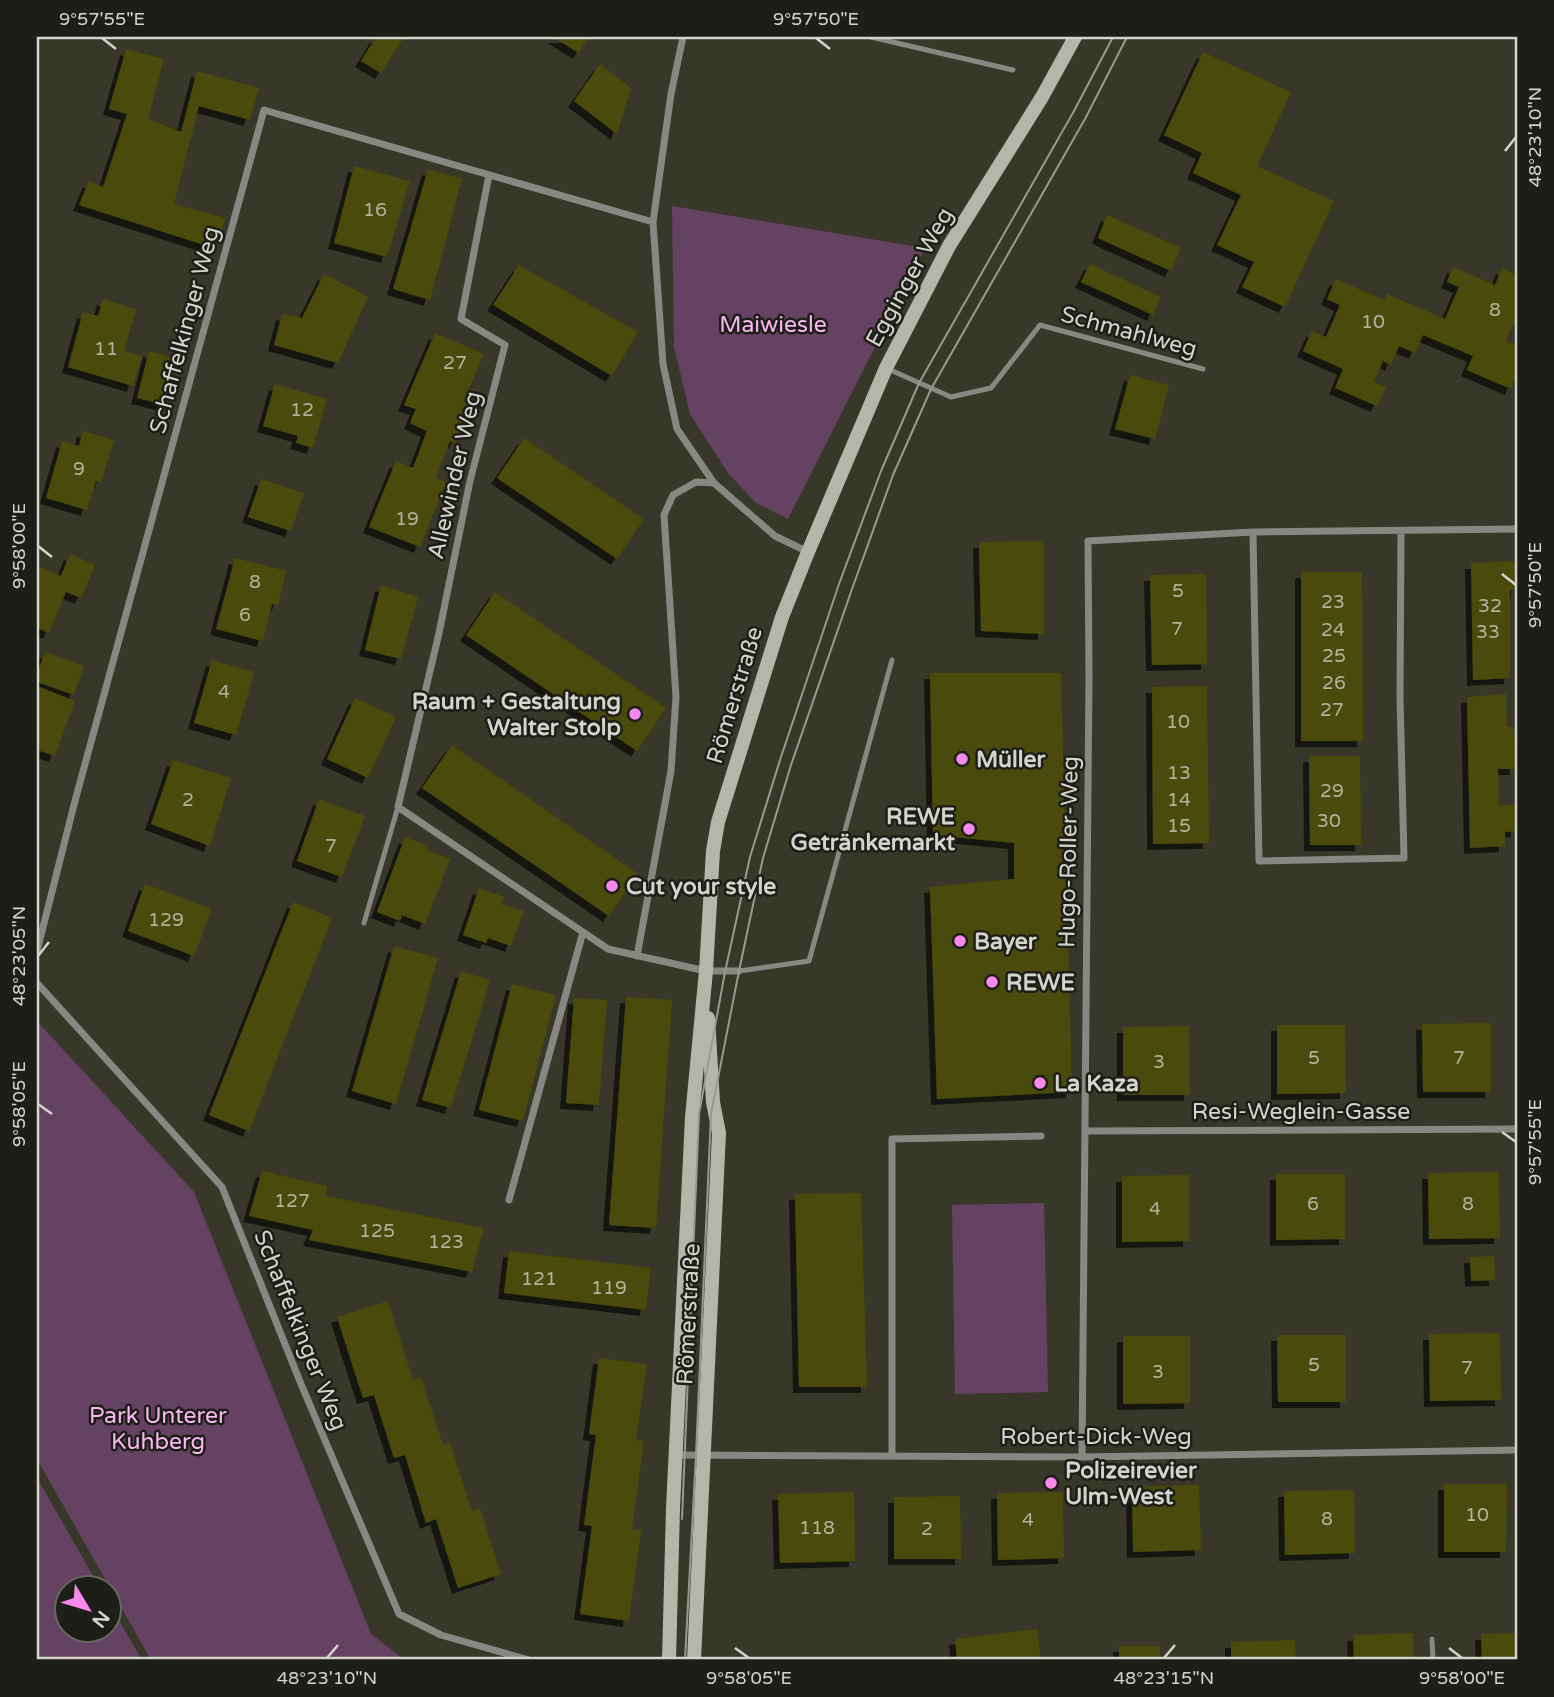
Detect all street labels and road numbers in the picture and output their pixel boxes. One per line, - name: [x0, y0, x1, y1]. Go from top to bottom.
- street label: Egginger Weg: [860, 203, 960, 352]
- street label: Schaffelkinger Weg: [144, 224, 226, 437]
- street label: Schmahlweg: [1058, 300, 1200, 364]
- street label: Allewinder Weg: [422, 389, 488, 562]
- street label: Römerstraße: [701, 623, 769, 767]
- street label: Hugo-Roller-Weg: [1053, 756, 1085, 948]
- street label: Resi-Weglein-Gasse: [1192, 1098, 1410, 1126]
- street label: Schaffelkinger Weg: [247, 1226, 353, 1434]
- street label: Römerstraße: [671, 1243, 707, 1386]
- street label: Robert-Dick-Weg: [1000, 1423, 1192, 1451]

